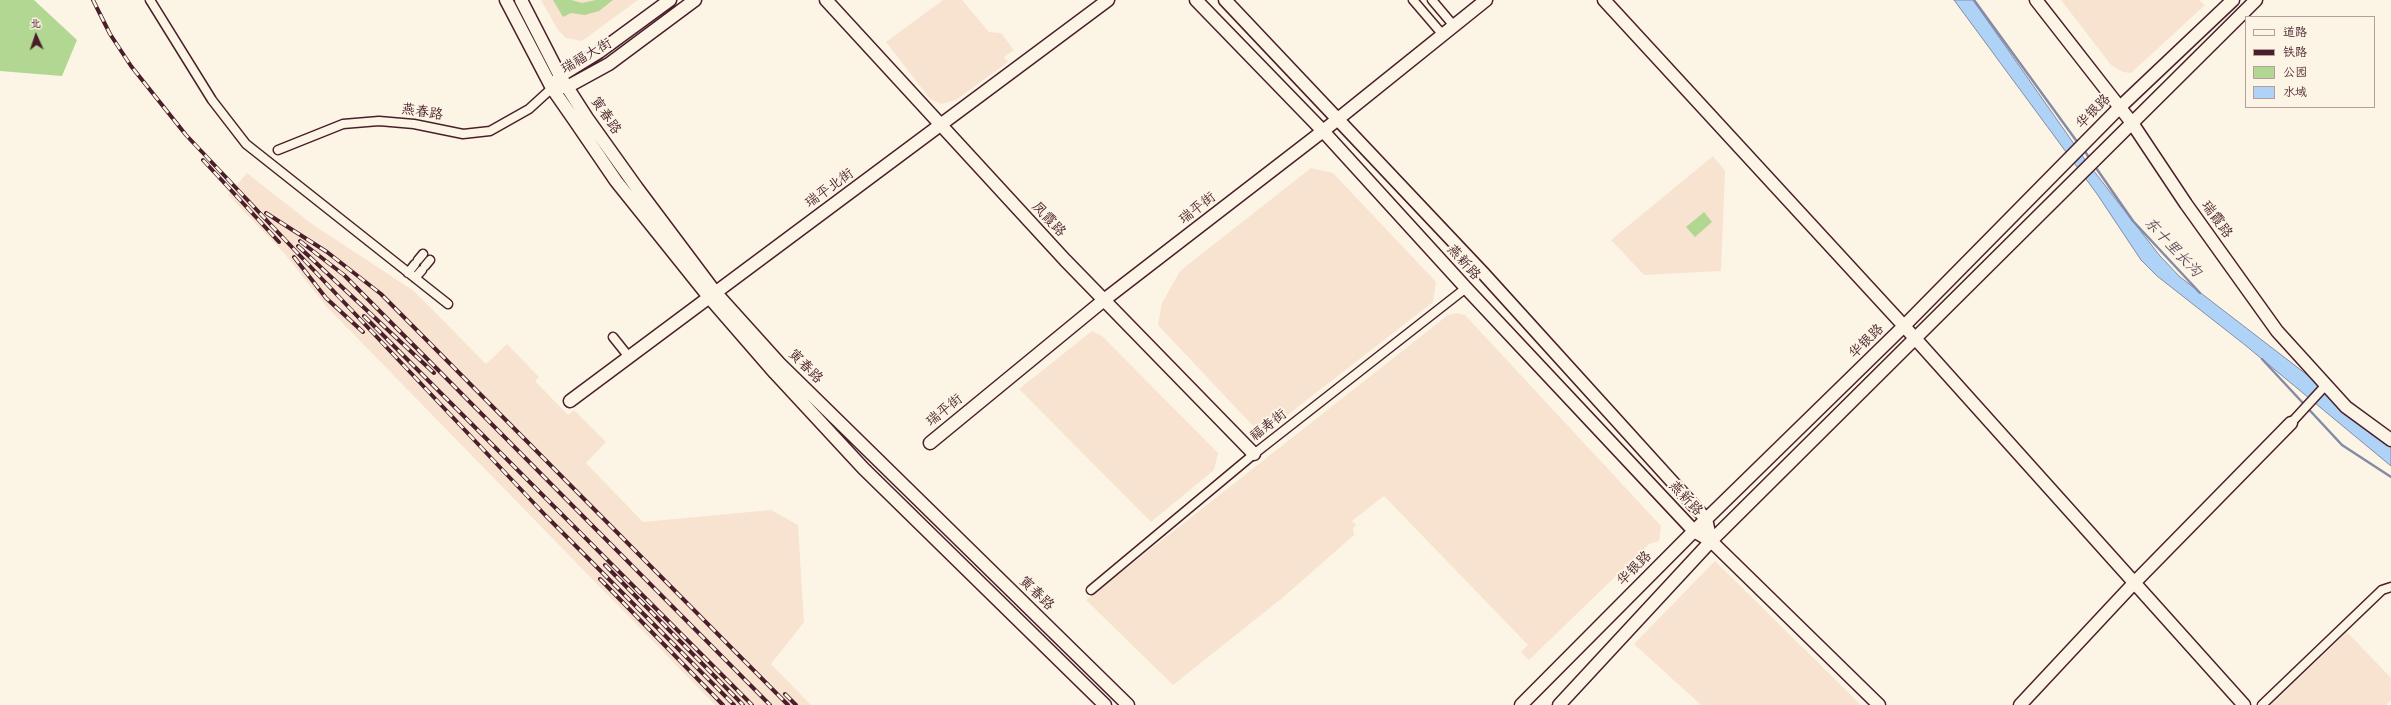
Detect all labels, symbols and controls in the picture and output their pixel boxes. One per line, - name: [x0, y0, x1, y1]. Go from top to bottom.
- north arrow: [16, 16, 56, 56]
- legend: [2245, 16, 2375, 108]
- text: 北: [30, 17, 41, 31]
- text: 道路: [2283, 25, 2307, 41]
- street label: 瑞福大街: [559, 36, 615, 78]
- text: 铁路: [2283, 45, 2307, 61]
- text: 公园: [2283, 65, 2307, 81]
- text: 水域: [2283, 85, 2307, 101]
- street label: 华银路: [2073, 91, 2115, 133]
- street label: 寅春路: [586, 94, 624, 138]
- street label: 燕春路: [400, 101, 444, 125]
- street label: 瑞平北街: [802, 166, 858, 212]
- street label: 瑞平街: [1176, 189, 1220, 229]
- street label: 瑞霞路: [2197, 198, 2235, 242]
- street label: 凤霞路: [1028, 199, 1068, 241]
- water label: 东十里长沟: [2140, 214, 2204, 282]
- street label: 燕新路: [1443, 242, 1483, 284]
- street label: 华银路: [1846, 321, 1888, 363]
- street label: 寅春路: [784, 346, 826, 388]
- street label: 瑞平街: [923, 391, 967, 431]
- street label: 福寿街: [1247, 406, 1291, 446]
- street label: 燕新路: [1665, 478, 1705, 520]
- street label: 华银路: [1614, 548, 1656, 590]
- street label: 寅春路: [1015, 573, 1057, 615]

